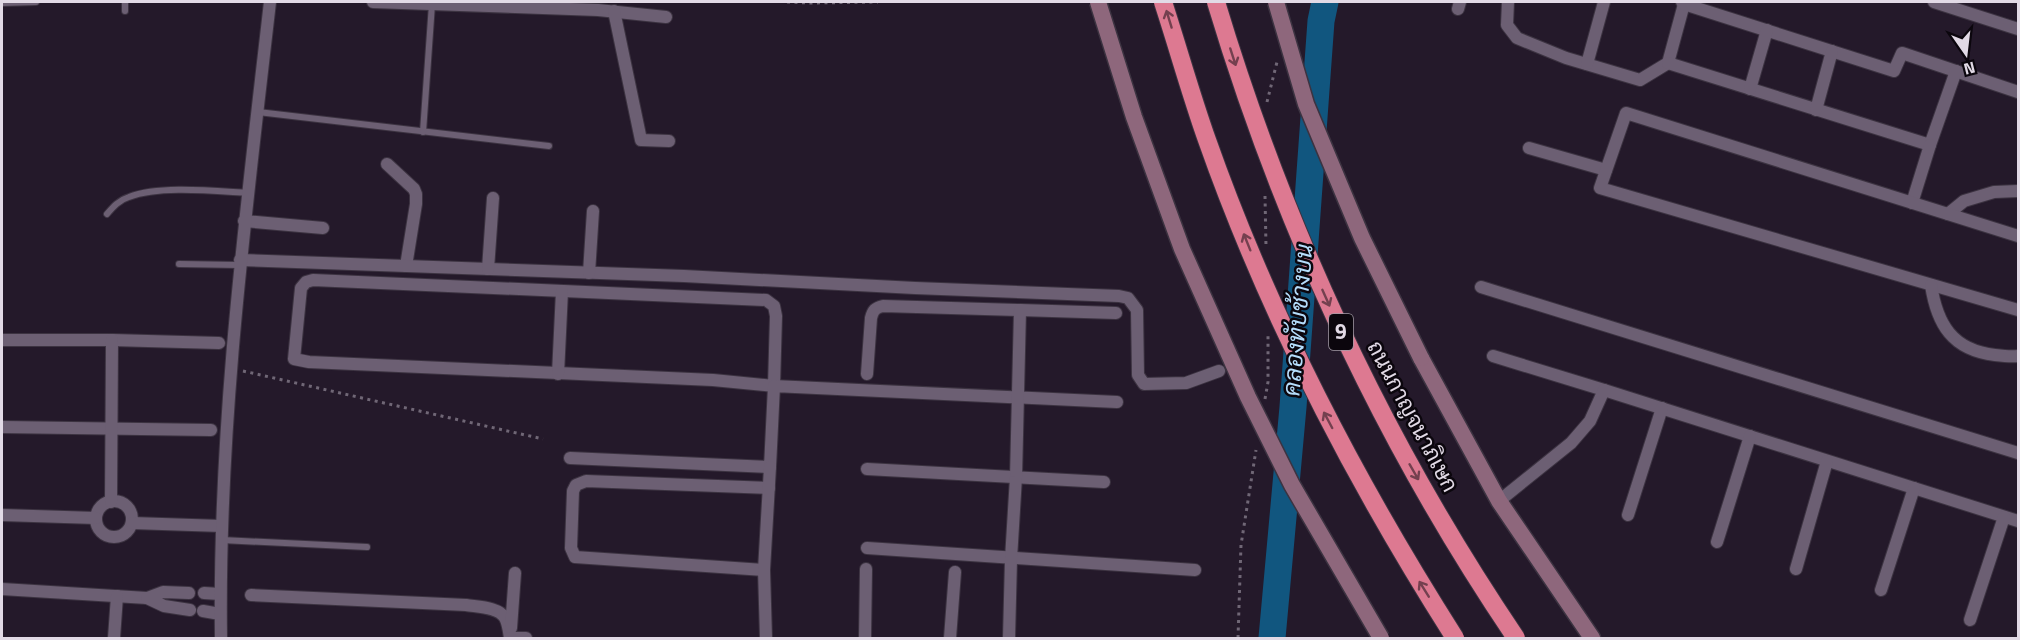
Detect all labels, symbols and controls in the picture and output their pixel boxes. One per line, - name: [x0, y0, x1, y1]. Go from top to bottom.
- one-way arrow: [1162, 10, 1173, 29]
- north arrow: [1936, 24, 1996, 84]
- one-way arrow: [1228, 47, 1239, 66]
- text: N: [1961, 56, 1978, 82]
- one-way arrow: [1241, 233, 1252, 252]
- water label: คลองทับช้างบน: [1272, 242, 1322, 397]
- one-way arrow: [1321, 289, 1332, 307]
- road number: 9: [1329, 314, 1353, 350]
- street label: ถนนกาญจนาภิเษก: [1359, 334, 1467, 498]
- one-way arrow: [1322, 411, 1333, 429]
- one-way arrow: [1408, 463, 1420, 480]
- one-way arrow: [1418, 581, 1430, 598]

